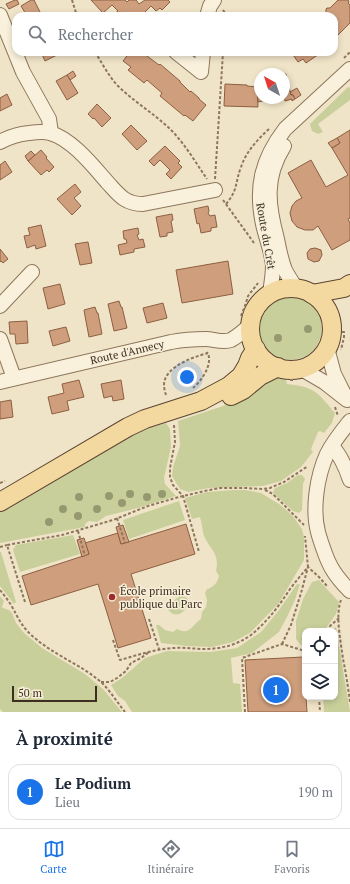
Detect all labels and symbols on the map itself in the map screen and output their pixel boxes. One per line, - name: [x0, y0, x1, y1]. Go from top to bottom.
- north arrow: [254, 68, 290, 104]
- street label: Route du Crêt: [253, 202, 279, 270]
- street label: Route d'Annecy: [89, 337, 166, 367]
- your location: [177, 367, 197, 387]
- place label: École primaire publique du Parc: [120, 584, 202, 611]
- marker: École primaire publique du Parc: [107, 592, 117, 602]
- pin: 1: [263, 675, 289, 705]
- scale bar: [12, 684, 97, 703]

